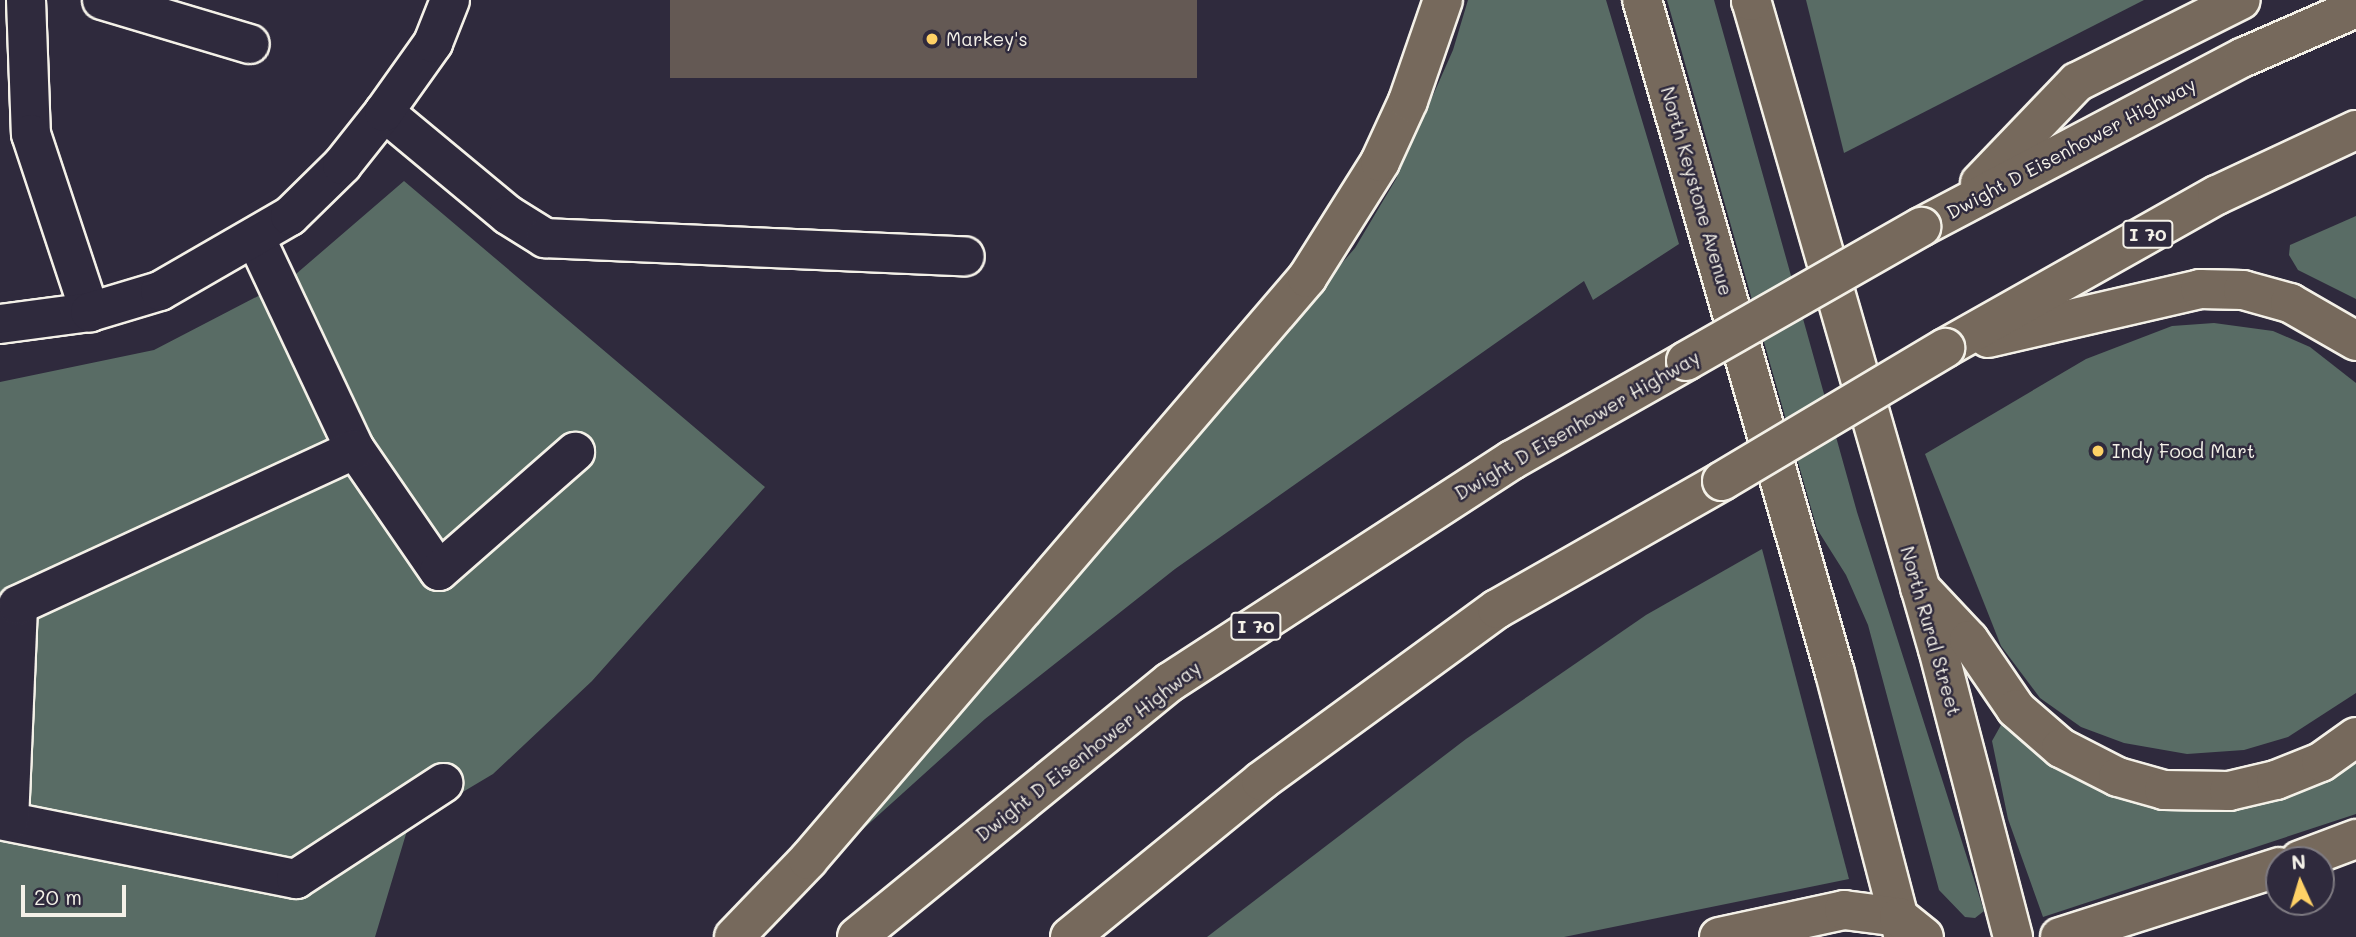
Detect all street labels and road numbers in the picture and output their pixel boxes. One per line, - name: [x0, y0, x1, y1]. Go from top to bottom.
- street label: Dwight D Eisenhower Highway: [1943, 72, 2199, 224]
- street label: North Keystone Avenue: [1656, 84, 1738, 298]
- road number: I 70: [2122, 220, 2174, 248]
- street label: Dwight D Eisenhower Highway: [1451, 345, 1703, 505]
- street label: North Rural Street: [1896, 544, 1966, 718]
- road number: I 70: [1230, 612, 1282, 640]
- street label: Dwight D Eisenhower Highway: [971, 656, 1205, 846]

